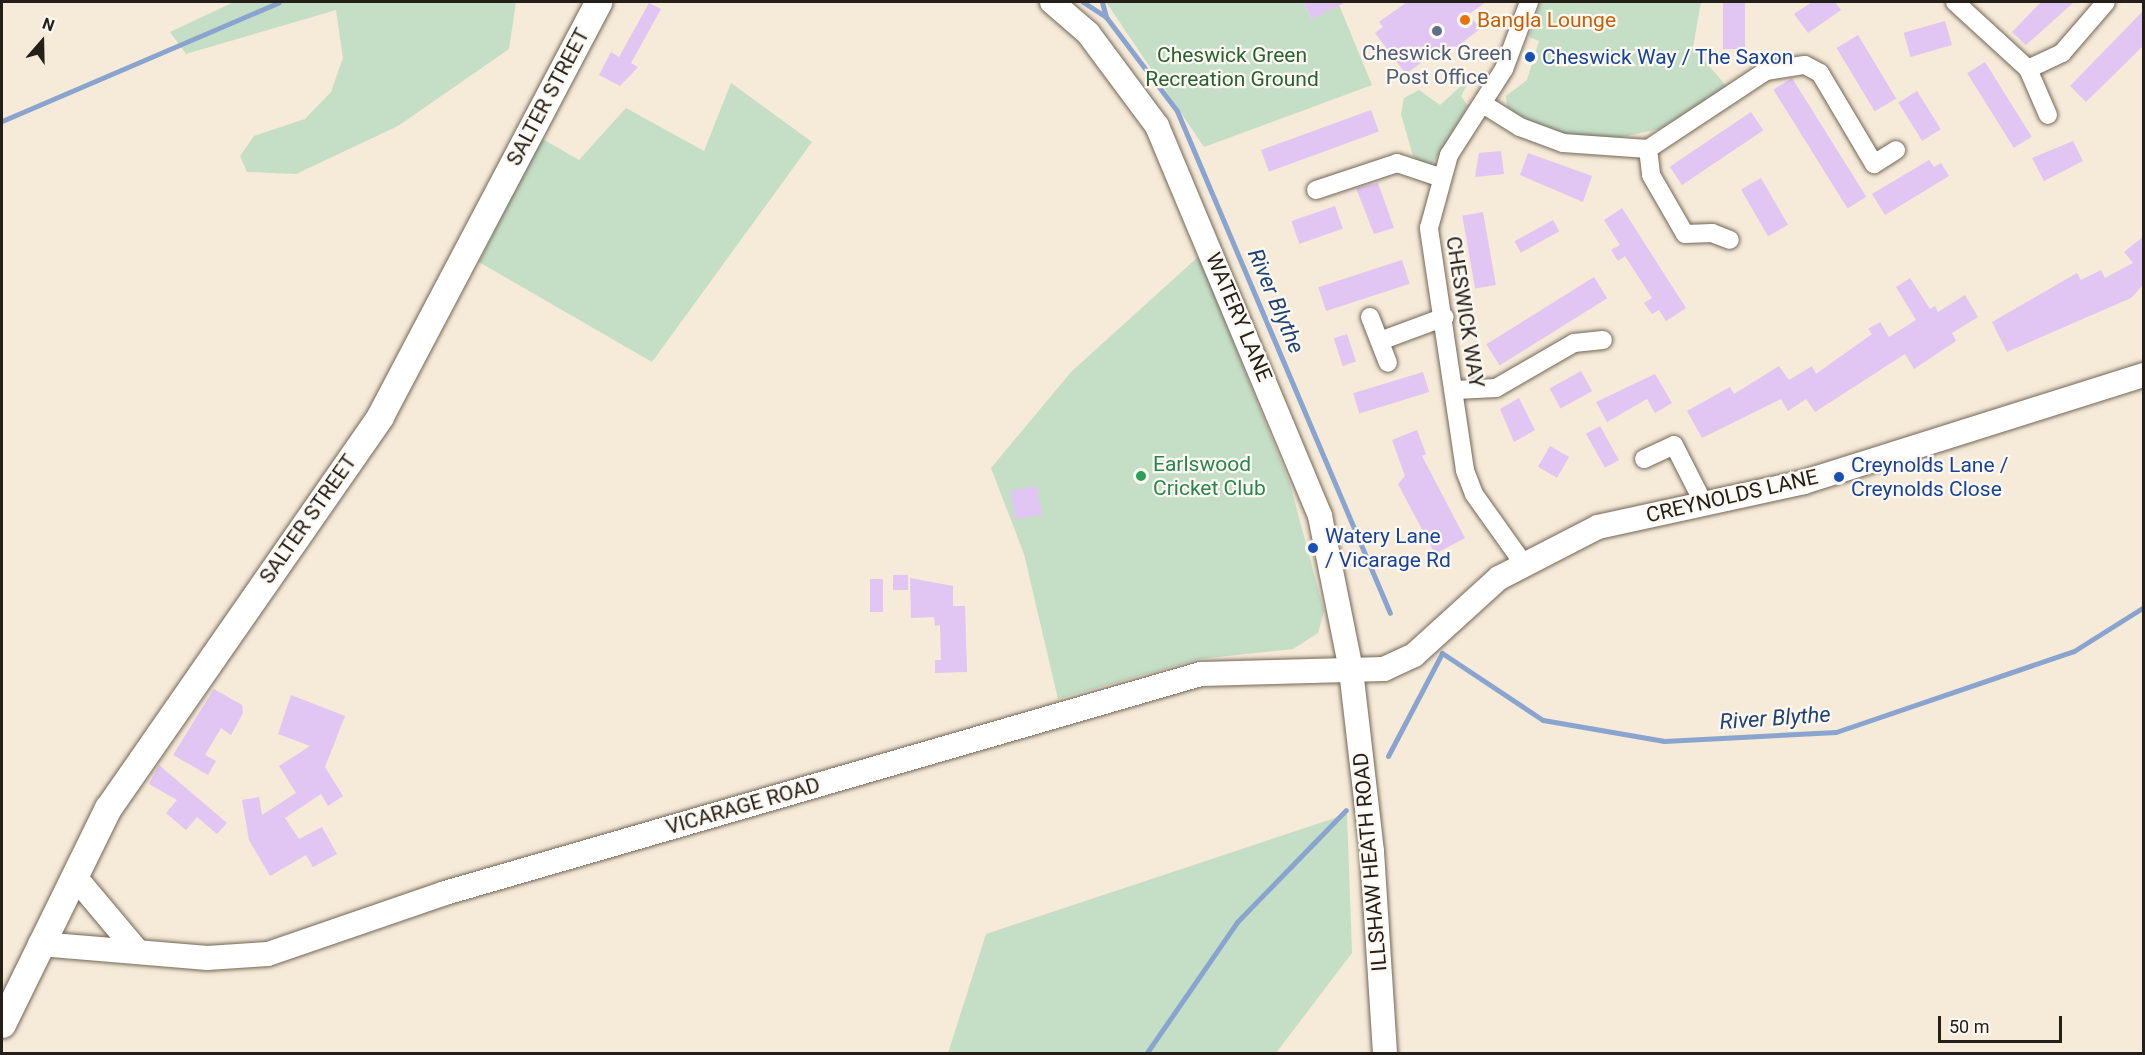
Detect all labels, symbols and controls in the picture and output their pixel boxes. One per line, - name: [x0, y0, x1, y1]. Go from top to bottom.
- place label: Bangla Lounge: [1477, 7, 1616, 33]
- north arrow: [12, 12, 72, 72]
- marker: Bangla Lounge: [1458, 13, 1472, 27]
- text: N: [40, 14, 57, 35]
- street label: SALTER STREET: [501, 24, 595, 170]
- marker: Cheswick Green Post Office: [1430, 24, 1444, 38]
- place label: Cheswick Green Post Office: [1362, 40, 1512, 90]
- park label: Cheswick Green Recreation Ground: [1145, 42, 1319, 92]
- place label: Cheswick Way / The Saxon: [1542, 44, 1794, 70]
- marker: Cheswick Way / The Saxon: [1523, 50, 1537, 64]
- street label: CHESWICK WAY: [1441, 234, 1489, 390]
- water label: River Blythe: [1242, 245, 1310, 357]
- street label: WATERY LANE: [1201, 249, 1277, 385]
- street label: SALTER STREET: [254, 450, 362, 588]
- place label: Earlswood Cricket Club: [1153, 451, 1266, 501]
- place label: Creynolds Lane / Creynolds Close: [1851, 452, 2008, 502]
- street label: CREYNOLDS LANE: [1644, 464, 1820, 528]
- marker: Earlswood Cricket Club: [1134, 469, 1148, 483]
- marker: Creynolds Lane / Creynolds Close: [1832, 470, 1846, 484]
- place label: Watery Lane / Vicarage Rd: [1325, 523, 1451, 573]
- marker: Watery Lane / Vicarage Rd: [1306, 541, 1320, 555]
- water label: River Blythe: [1719, 701, 1831, 735]
- street label: ILLSHAW HEATH ROAD: [1348, 752, 1392, 972]
- street label: VICARAGE ROAD: [663, 772, 823, 840]
- scale bar: [1941, 1004, 2066, 1042]
- text: 50 m: [1949, 1016, 1989, 1037]

